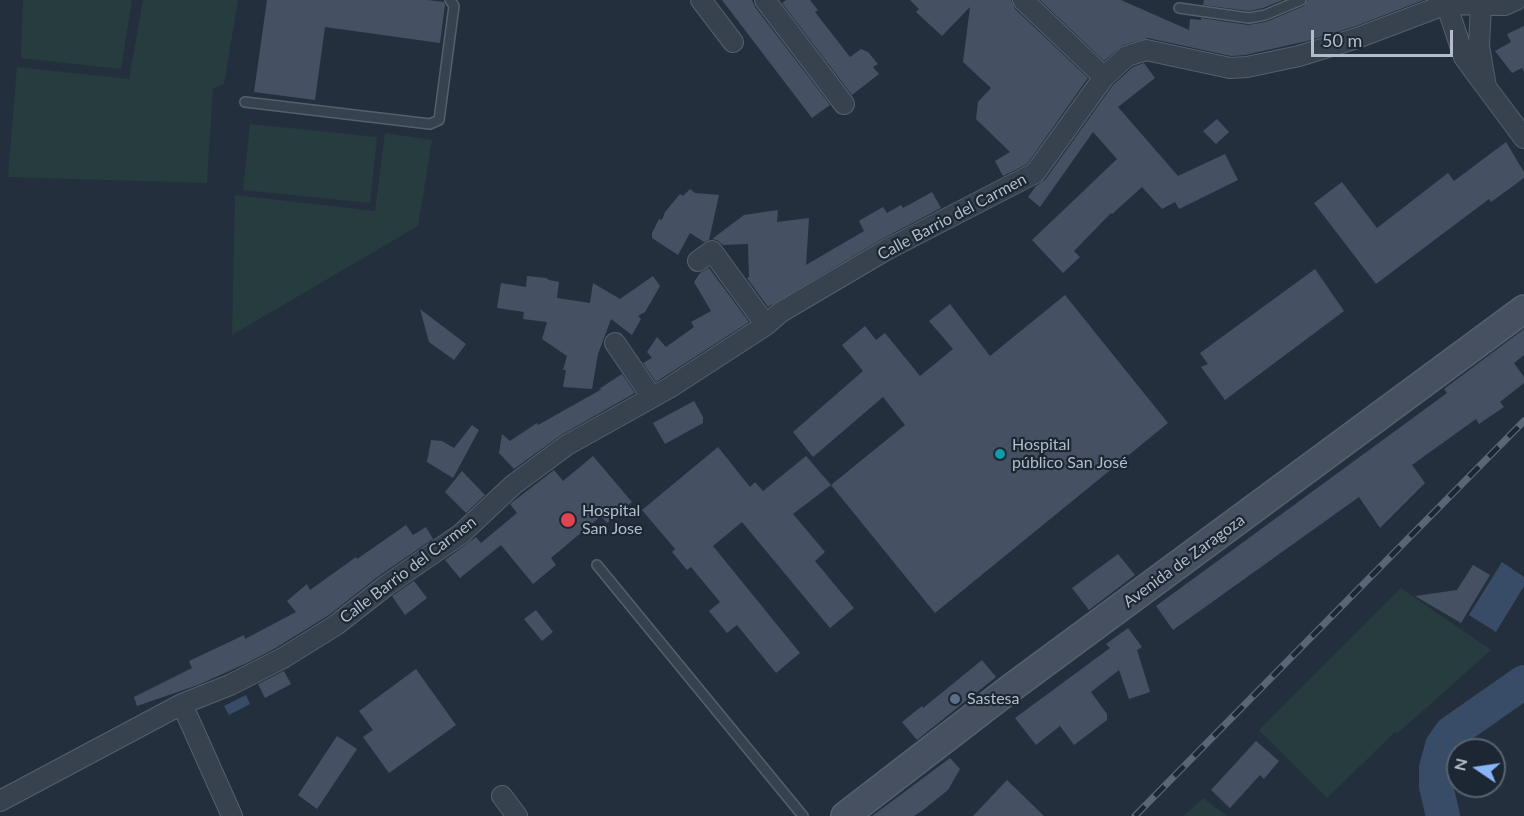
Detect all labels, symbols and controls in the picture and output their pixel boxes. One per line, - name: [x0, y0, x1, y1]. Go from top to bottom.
- scale bar: [1314, 18, 1456, 56]
- text: 50 m: [1322, 29, 1362, 51]
- street label: Calle Barrio del Carmen: [874, 170, 1030, 264]
- place label: Hospital público San José: [1012, 435, 1128, 473]
- marker: Hospital público San José: [993, 447, 1007, 461]
- place label: Hospital San Jose: [582, 501, 642, 539]
- street label: Avenida de Zaragoza: [1120, 510, 1248, 612]
- marker: Hospital San Jose: [559, 511, 577, 529]
- street label: Calle Barrio del Carmen: [336, 512, 480, 628]
- place label: Sastesa: [967, 689, 1019, 709]
- marker: Sastesa: [948, 692, 962, 706]
- north arrow: [1446, 738, 1506, 798]
- text: N: [1449, 756, 1471, 772]

